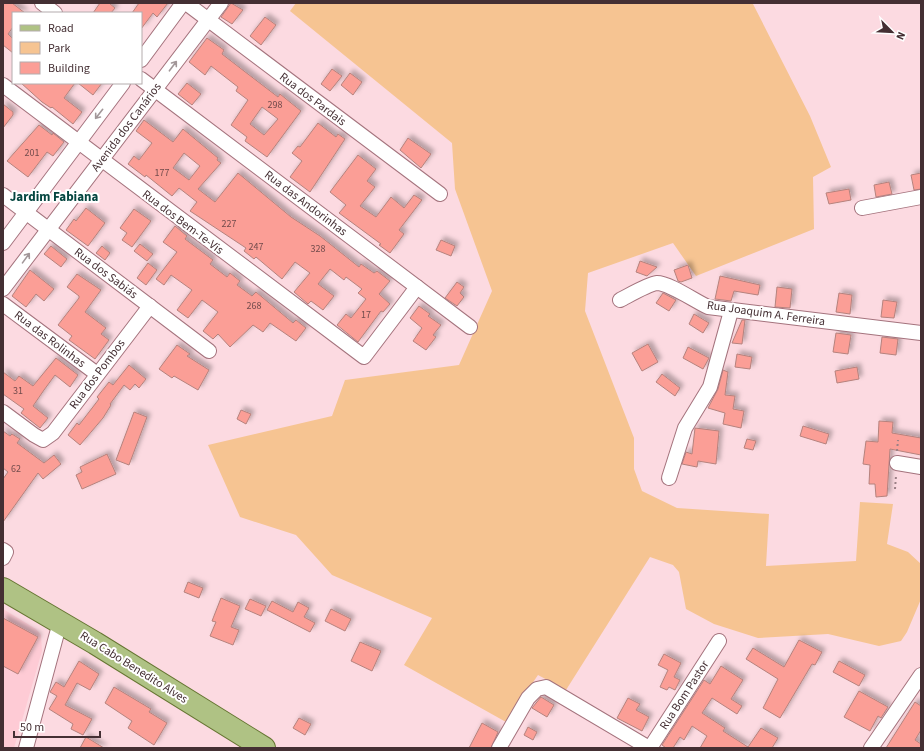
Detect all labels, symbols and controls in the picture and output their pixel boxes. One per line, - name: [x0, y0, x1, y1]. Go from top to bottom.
- legend: [12, 12, 142, 84]
- north arrow: [872, 12, 912, 52]
- text: Road: [48, 20, 74, 37]
- text: N: [892, 29, 909, 42]
- text: Park: [48, 40, 70, 57]
- text: Building: [48, 60, 90, 77]
- one-way arrow: [169, 60, 177, 71]
- street label: Rua dos Pardais: [276, 69, 350, 130]
- street label: Avenida dos Canários: [87, 79, 165, 175]
- house number: 298: [268, 98, 282, 112]
- one-way arrow: [95, 108, 104, 119]
- house number: 201: [25, 146, 39, 160]
- house number: 177: [155, 166, 169, 180]
- street label: Rua das Andorinhas: [261, 167, 351, 240]
- street label: Rua dos Bem-Te-Vis: [139, 186, 227, 259]
- district label: Jardim Fabiana: [10, 188, 98, 206]
- house number: 227: [222, 217, 236, 231]
- house number: 247: [249, 240, 263, 254]
- house number: 328: [311, 242, 325, 256]
- street label: Rua dos Sabiás: [70, 244, 141, 303]
- one-way arrow: [22, 253, 30, 264]
- street label: Rua Joaquim A. Ferreira: [706, 297, 826, 330]
- house number: 268: [247, 299, 261, 313]
- street label: Rua das Rolinhas: [11, 307, 89, 372]
- house number: 17: [361, 308, 371, 322]
- street label: Rua dos Pombos: [65, 336, 129, 413]
- house number: 31: [13, 384, 23, 398]
- house number: 62: [11, 462, 21, 476]
- street label: Rua Cabo Benedito Alves: [77, 627, 191, 708]
- street label: Rua Bom Pastor: [656, 657, 714, 733]
- scale bar: [14, 713, 100, 739]
- text: 50 m: [20, 719, 44, 736]

